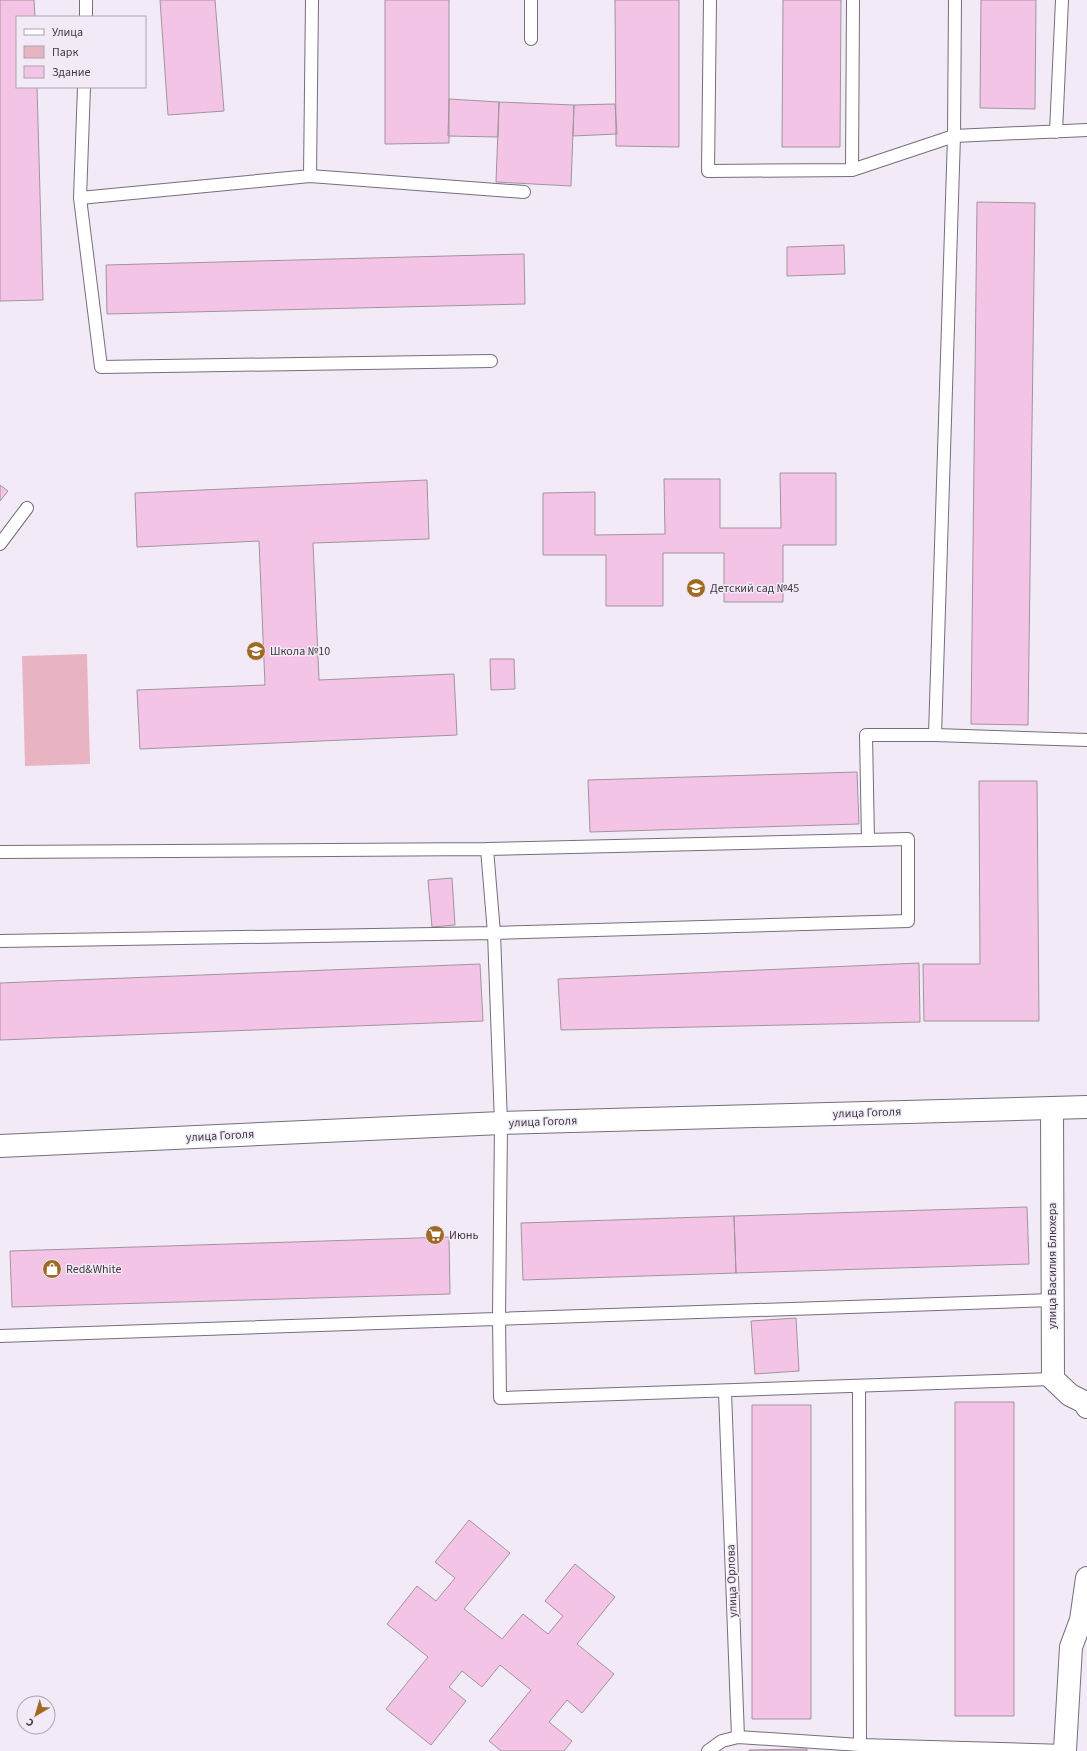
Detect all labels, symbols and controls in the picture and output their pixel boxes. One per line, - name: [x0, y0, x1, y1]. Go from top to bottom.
- legend: [16, 16, 146, 88]
- text: Улица: [52, 24, 83, 41]
- text: Парк: [52, 44, 78, 61]
- text: Здание: [52, 64, 91, 81]
- school or university icon: Детский сад №45: [685, 577, 707, 599]
- place label: Детский сад №45: [710, 580, 799, 597]
- school or university icon: Школа №10: [245, 640, 267, 662]
- place label: Школа №10: [270, 643, 330, 660]
- street label: улица Гоголя: [832, 1103, 902, 1123]
- street label: улица Гоголя: [508, 1112, 578, 1132]
- street label: улица Гоголя: [185, 1126, 255, 1146]
- street label: улица Василия Блюхера: [1044, 1203, 1061, 1329]
- supermarket icon: Июнь: [424, 1224, 446, 1246]
- place label: Июнь: [449, 1227, 478, 1244]
- shop icon: Red&White: [41, 1258, 63, 1280]
- place label: Red&White: [66, 1261, 121, 1278]
- street label: улица Орлова: [722, 1544, 742, 1618]
- north arrow: [16, 1695, 56, 1735]
- text: С: [23, 1714, 37, 1730]

